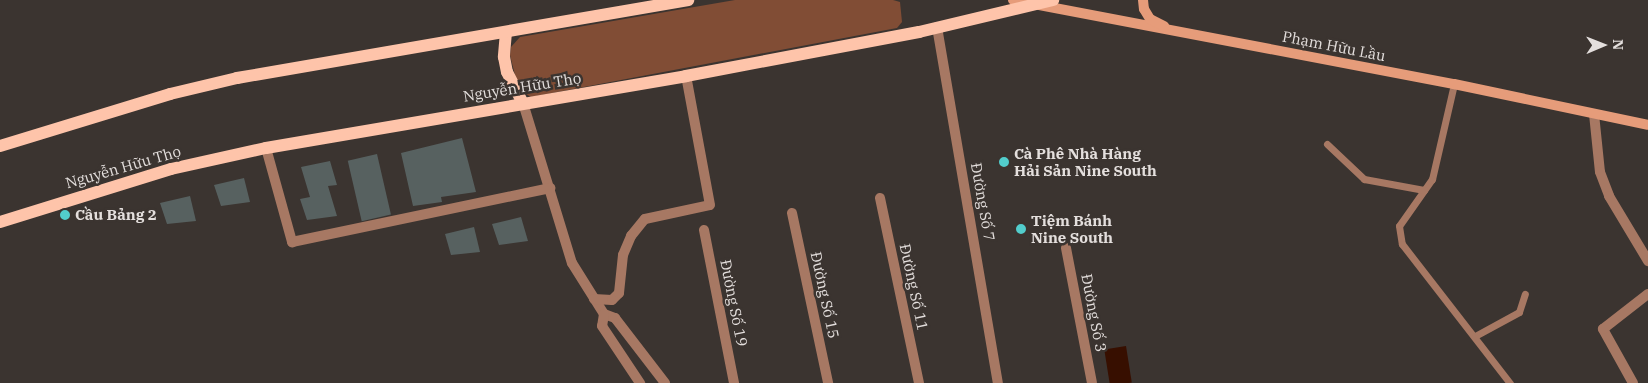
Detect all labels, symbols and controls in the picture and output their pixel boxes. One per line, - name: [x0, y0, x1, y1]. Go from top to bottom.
- north arrow: [1578, 20, 1628, 70]
- street label: Phạm Hữu Lầu: [1281, 27, 1387, 65]
- text: N: [1609, 39, 1627, 50]
- street label: Nguyễn Hữu Thọ: [462, 69, 582, 105]
- street label: Nguyễn Hữu Thọ: [63, 142, 183, 192]
- place label: Cà Phê Nhà Hàng Hải Sản Nine South: [1014, 144, 1157, 179]
- marker: Cà Phê Nhà Hàng Hải Sản Nine South: [998, 156, 1010, 168]
- street label: Đường Số 7: [967, 161, 999, 243]
- place label: Cầu Bảng 2: [75, 206, 157, 224]
- marker: Cầu Bảng 2: [59, 209, 71, 221]
- place label: Tiệm Bánh Nine South: [1031, 211, 1113, 246]
- marker: Tiệm Bánh Nine South: [1015, 223, 1027, 235]
- street label: Đường Số 11: [896, 242, 932, 332]
- street label: Đường Số 15: [807, 250, 843, 340]
- street label: Đường Số 19: [717, 258, 751, 348]
- street label: Đường Số 3: [1078, 272, 1110, 354]

